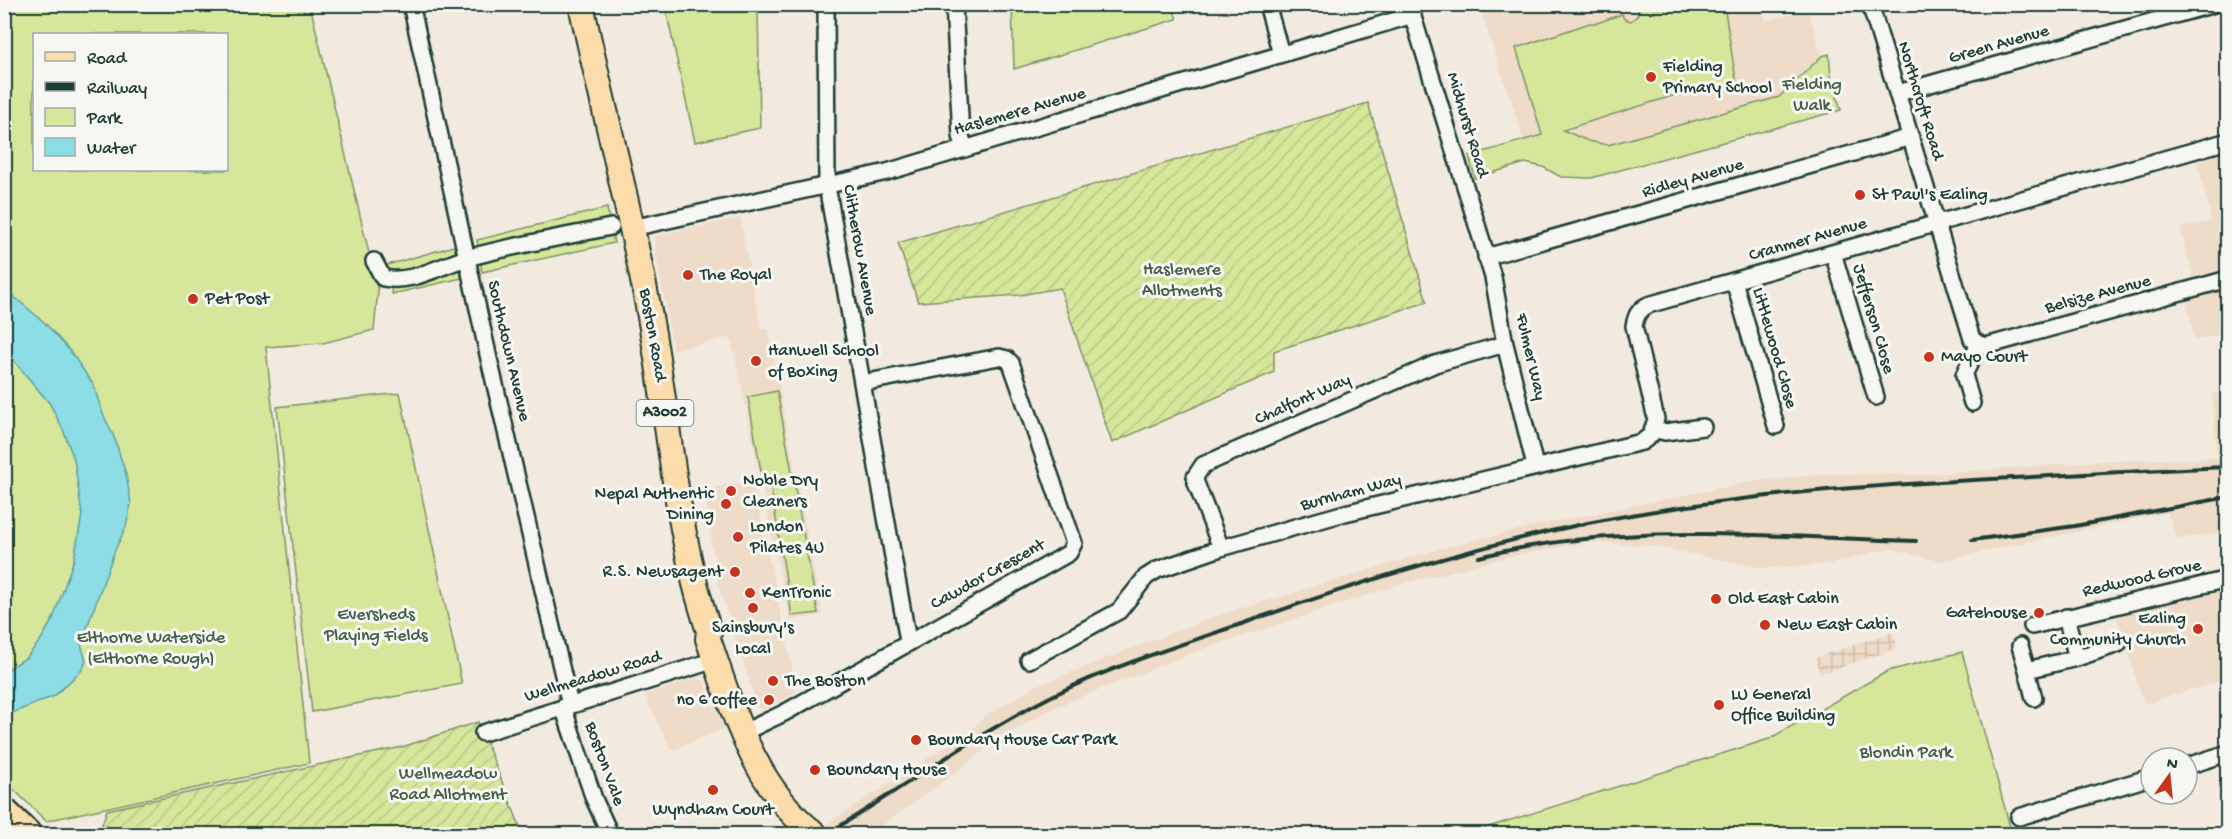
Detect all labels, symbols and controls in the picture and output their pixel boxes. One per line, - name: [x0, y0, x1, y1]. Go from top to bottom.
- street label: Green Avenue: [1946, 20, 2052, 69]
- legend: [33, 33, 228, 171]
- street label: Northcroft Road: [1892, 39, 1948, 164]
- text: Road: [87, 49, 128, 70]
- place label: Fielding Primary School: [1662, 57, 1772, 99]
- street label: Midhurst Road: [1441, 70, 1493, 182]
- marker: Fielding Primary School: [1644, 70, 1658, 84]
- park label: Fielding Walk: [1781, 75, 1842, 117]
- text: Railway: [87, 79, 147, 100]
- street label: Haslemere Avenue: [952, 83, 1089, 141]
- text: Park: [86, 109, 123, 130]
- text: Water: [87, 139, 137, 160]
- street label: Ridley Avenue: [1640, 154, 1747, 203]
- street label: Clitherow Avenue: [837, 183, 881, 318]
- place label: St Paul's Ealing: [1872, 185, 1988, 206]
- marker: St Paul's Ealing: [1853, 188, 1867, 202]
- street label: Cranmer Avenue: [1747, 213, 1870, 267]
- park label: Haslemere Allotments: [1142, 260, 1223, 302]
- street label: Jefferson Close: [1847, 262, 1899, 377]
- place label: The Royal: [699, 265, 772, 286]
- marker: The Royal: [681, 268, 695, 282]
- street label: Belsize Avenue: [2042, 271, 2154, 319]
- street label: Southdown Avenue: [482, 279, 535, 424]
- street label: Littlewood Close: [1747, 285, 1801, 412]
- street label: Boston Road: [633, 286, 671, 385]
- place label: Pet Post: [204, 289, 271, 310]
- marker: Pet Post: [186, 292, 200, 306]
- street label: Fulmer Way: [1510, 311, 1550, 403]
- place label: Hanwell School of Boxing: [768, 341, 879, 383]
- place label: Mayo Court: [1941, 347, 2029, 368]
- marker: Mayo Court: [1922, 350, 1936, 364]
- marker: Hanwell School of Boxing: [749, 354, 763, 368]
- street label: Chalfont Way: [1252, 369, 1354, 430]
- road number: A3002: [636, 400, 694, 426]
- street label: Burnham Way: [1297, 469, 1404, 517]
- place label: Noble Dry Cleaners: [743, 471, 818, 513]
- place label: Nepal Authentic Dining: [595, 484, 715, 526]
- marker: Noble Dry Cleaners: [724, 484, 738, 498]
- marker: Nepal Authentic Dining: [719, 497, 733, 511]
- place label: London Pilates 4U: [749, 517, 824, 559]
- marker: London Pilates 4U: [731, 530, 745, 544]
- street label: Cawdor Crescent: [927, 534, 1050, 615]
- street label: Redwood Grove: [2081, 555, 2204, 603]
- place label: R.S. Newsagent: [603, 562, 725, 583]
- marker: R.S. Newsagent: [728, 565, 742, 579]
- place label: KenTronic: [762, 583, 832, 604]
- marker: KenTronic: [743, 586, 757, 600]
- place label: Old East Cabin: [1728, 589, 1839, 610]
- marker: Old East Cabin: [1709, 592, 1723, 606]
- marker: Sainsbury's Local: [746, 601, 760, 615]
- place label: Gatehouse: [1946, 603, 2028, 624]
- park label: Eversheds Playing Fields: [323, 605, 429, 647]
- marker: Gatehouse: [2032, 606, 2046, 620]
- place label: Ealing Community Church: [2050, 609, 2186, 651]
- place label: New East Cabin: [1777, 615, 1898, 636]
- place label: Sainsbury's Local: [712, 618, 795, 660]
- marker: New East Cabin: [1758, 618, 1772, 632]
- marker: Ealing Community Church: [2191, 622, 2205, 636]
- park label: Elthorne Waterside (Elthorne Rough): [77, 628, 226, 670]
- street label: Wellmeadow Road: [522, 646, 665, 708]
- place label: The Boston: [784, 671, 866, 692]
- marker: The Boston: [766, 674, 780, 688]
- place label: LU General Office Building: [1731, 685, 1835, 727]
- place label: no 6 coffee: [676, 690, 758, 711]
- marker: no 6 coffee: [762, 693, 776, 707]
- marker: LU General Office Building: [1712, 698, 1726, 712]
- street label: Boston Vale: [579, 718, 629, 810]
- place label: Boundary House Car Park: [927, 730, 1119, 751]
- marker: Boundary House Car Park: [909, 733, 923, 747]
- park label: Blondin Park: [1859, 743, 1954, 764]
- north arrow: [2139, 746, 2199, 806]
- text: N: [2164, 754, 2180, 776]
- place label: Boundary House: [826, 760, 947, 781]
- marker: Boundary House: [808, 763, 822, 777]
- park label: Wellmeadow Road Allotment: [390, 764, 508, 806]
- marker: Wyndham Court: [706, 783, 720, 797]
- place label: Wyndham Court: [652, 800, 775, 821]

